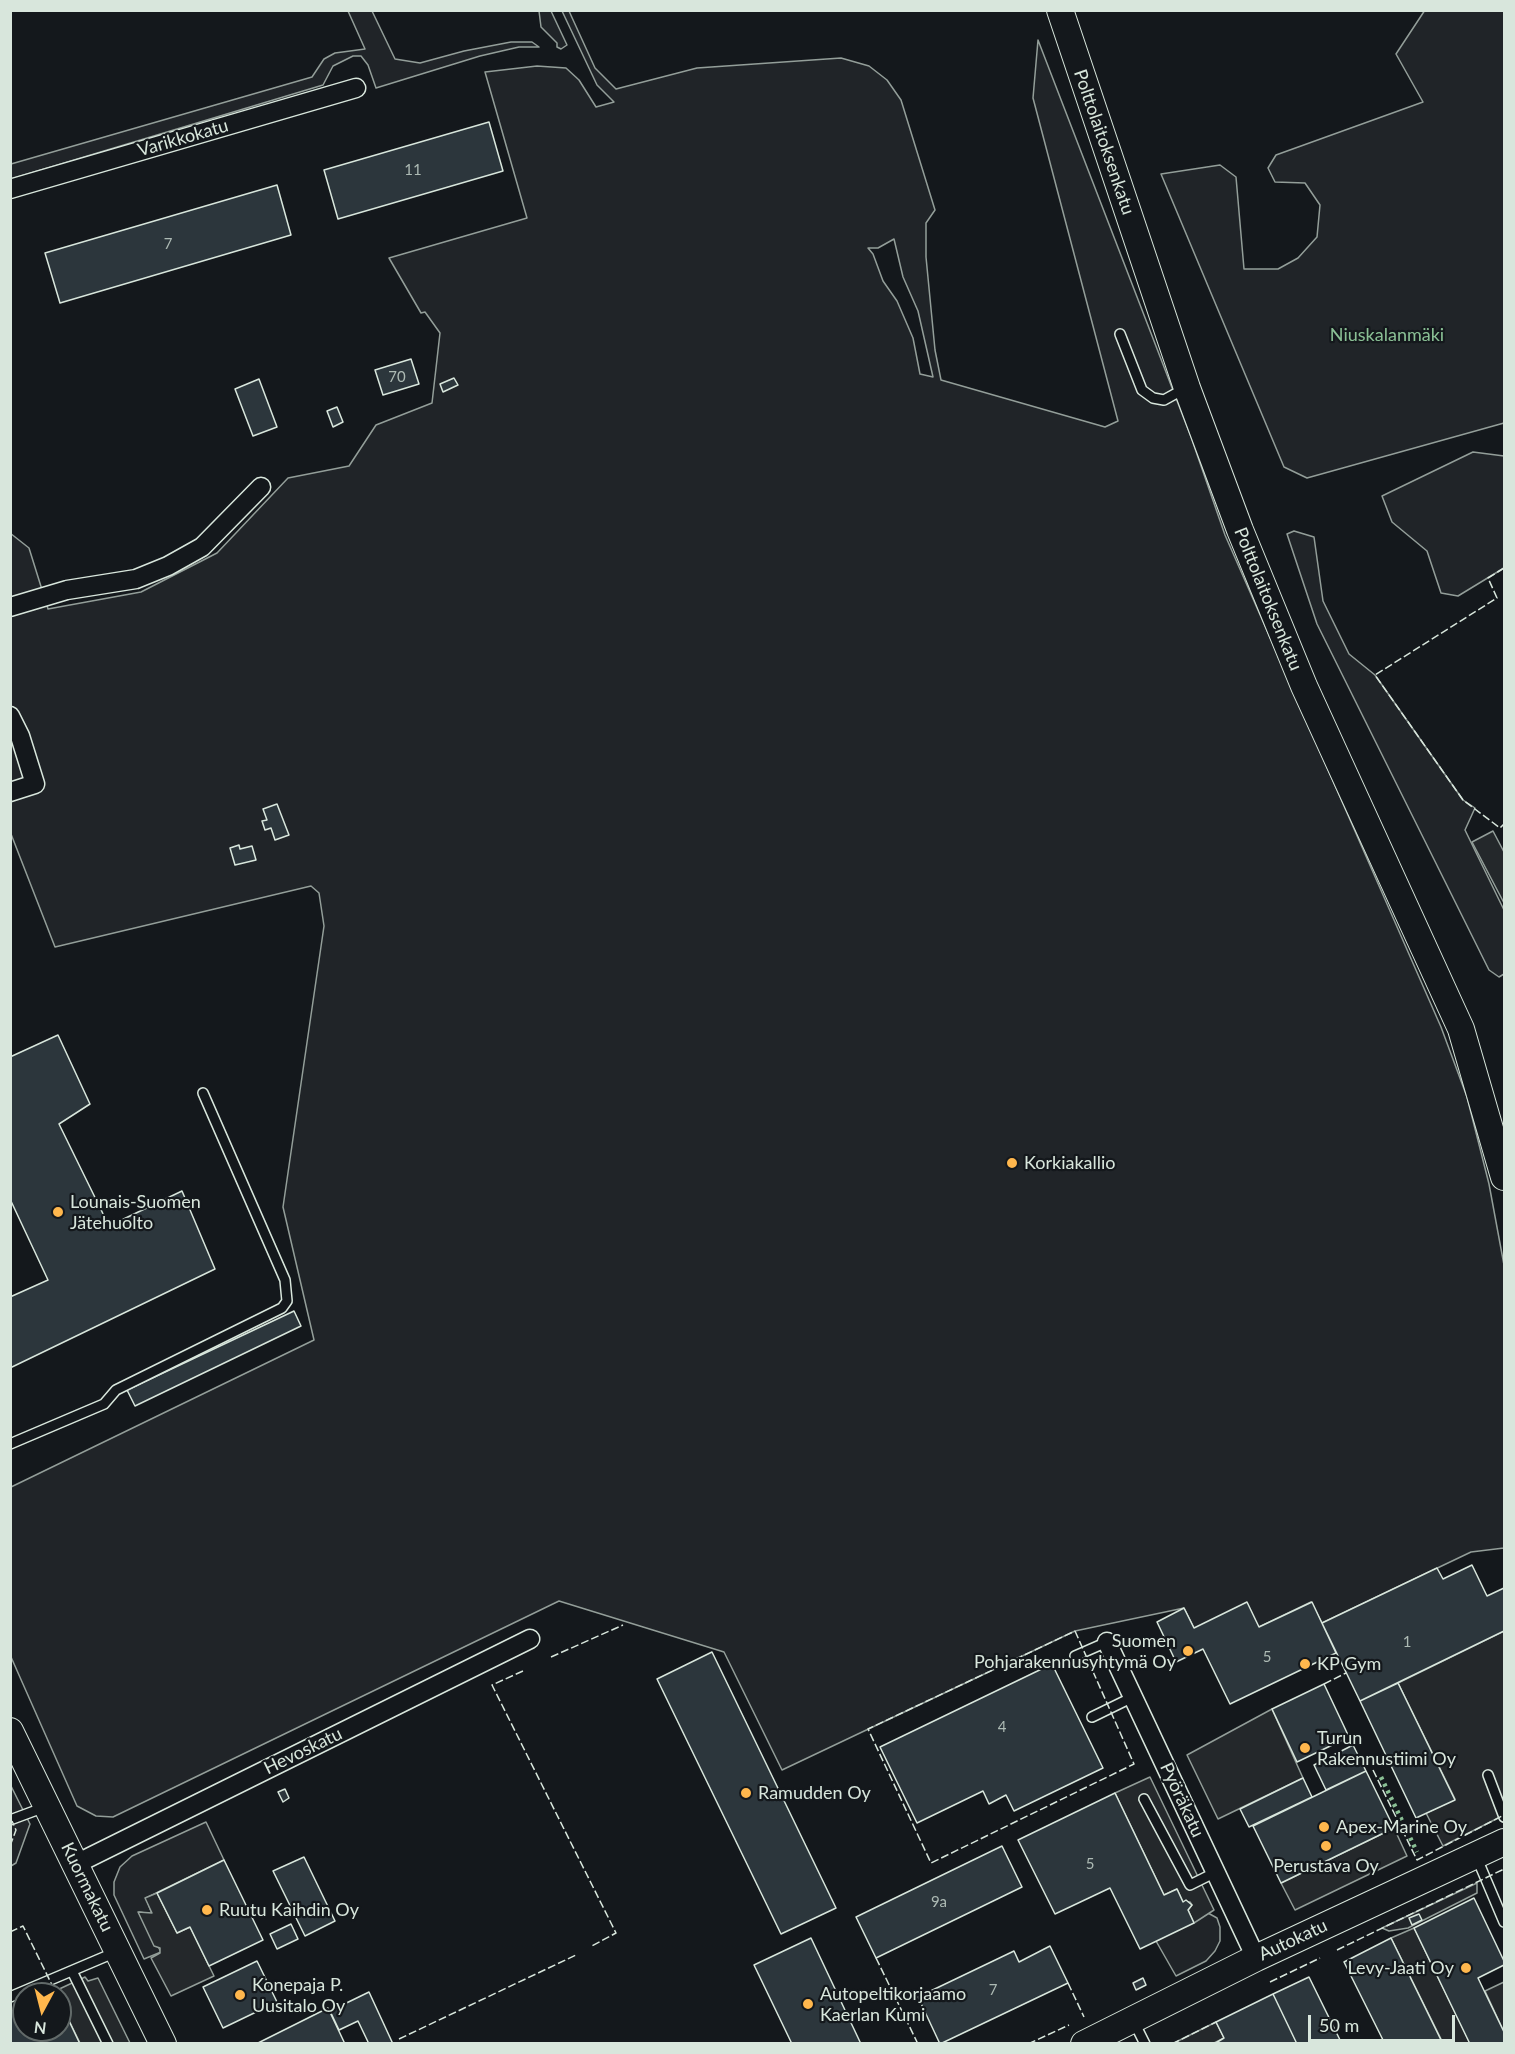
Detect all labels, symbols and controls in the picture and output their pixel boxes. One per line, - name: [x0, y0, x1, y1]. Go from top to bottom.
- street label: Polttolaitoksenkatu: [1069, 66, 1139, 218]
- street label: Varikkokatu: [135, 115, 231, 161]
- house number: 11: [404, 161, 422, 179]
- house number: 7: [164, 235, 172, 253]
- park label: Niuskalanmäki: [1330, 324, 1444, 346]
- house number: 70: [388, 368, 406, 386]
- street label: Polttolaitoksenkatu: [1229, 524, 1307, 674]
- place label: Korkiakallio: [1024, 1152, 1116, 1174]
- marker: Korkiakallio: [1005, 1156, 1019, 1170]
- place label: Lounais-Suomen Jätehuolto: [70, 1191, 201, 1234]
- marker: Lounais-Suomen Jätehuolto: [51, 1205, 65, 1219]
- place label: Suomen Pohjarakennusyhtymä Oy: [974, 1630, 1176, 1672]
- house number: 1: [1403, 1633, 1411, 1651]
- marker: Suomen Pohjarakennusyhtymä Oy: [1181, 1644, 1195, 1658]
- house number: 5: [1263, 1648, 1271, 1666]
- place label: KP Gym: [1317, 1653, 1381, 1675]
- marker: KP Gym: [1298, 1657, 1312, 1671]
- house number: 4: [998, 1718, 1006, 1736]
- street label: Hevoskatu: [260, 1723, 346, 1779]
- place label: Turun Rakennustiimi Oy: [1317, 1727, 1456, 1770]
- marker: Turun Rakennustiimi Oy: [1298, 1741, 1312, 1755]
- street label: Pyöräkatu: [1155, 1759, 1209, 1841]
- place label: Ramudden Oy: [758, 1782, 871, 1804]
- marker: Ramudden Oy: [739, 1786, 753, 1800]
- place label: Apex-Marine Oy: [1336, 1816, 1467, 1838]
- marker: Apex-Marine Oy: [1317, 1820, 1331, 1834]
- street label: Kuormakatu: [56, 1839, 118, 1935]
- marker: Perustava Oy: [1319, 1839, 1333, 1853]
- house number: 5: [1086, 1855, 1094, 1873]
- place label: Perustava Oy: [1273, 1855, 1379, 1877]
- house number: 9a: [931, 1893, 947, 1911]
- place label: Ruutu Kaihdin Oy: [219, 1899, 359, 1921]
- marker: Ruutu Kaihdin Oy: [200, 1903, 214, 1917]
- street label: Autokatu: [1255, 1915, 1331, 1965]
- place label: Levy-Jaati Oy: [1347, 1957, 1454, 1979]
- marker: Levy-Jaati Oy: [1459, 1961, 1473, 1975]
- place label: Konepaja P. Uusitalo Oy: [252, 1974, 345, 2016]
- house number: 7: [989, 1981, 997, 1999]
- north arrow: [12, 1982, 72, 2042]
- place label: Autopeltikorjaamo Kaerlan Kumi: [820, 1983, 966, 2026]
- marker: Konepaja P. Uusitalo Oy: [233, 1988, 247, 2002]
- marker: Autopeltikorjaamo Kaerlan Kumi: [801, 1997, 815, 2011]
- scale bar: [1311, 2003, 1458, 2041]
- text: 50 m: [1319, 2014, 1359, 2036]
- text: N: [33, 2018, 47, 2039]

